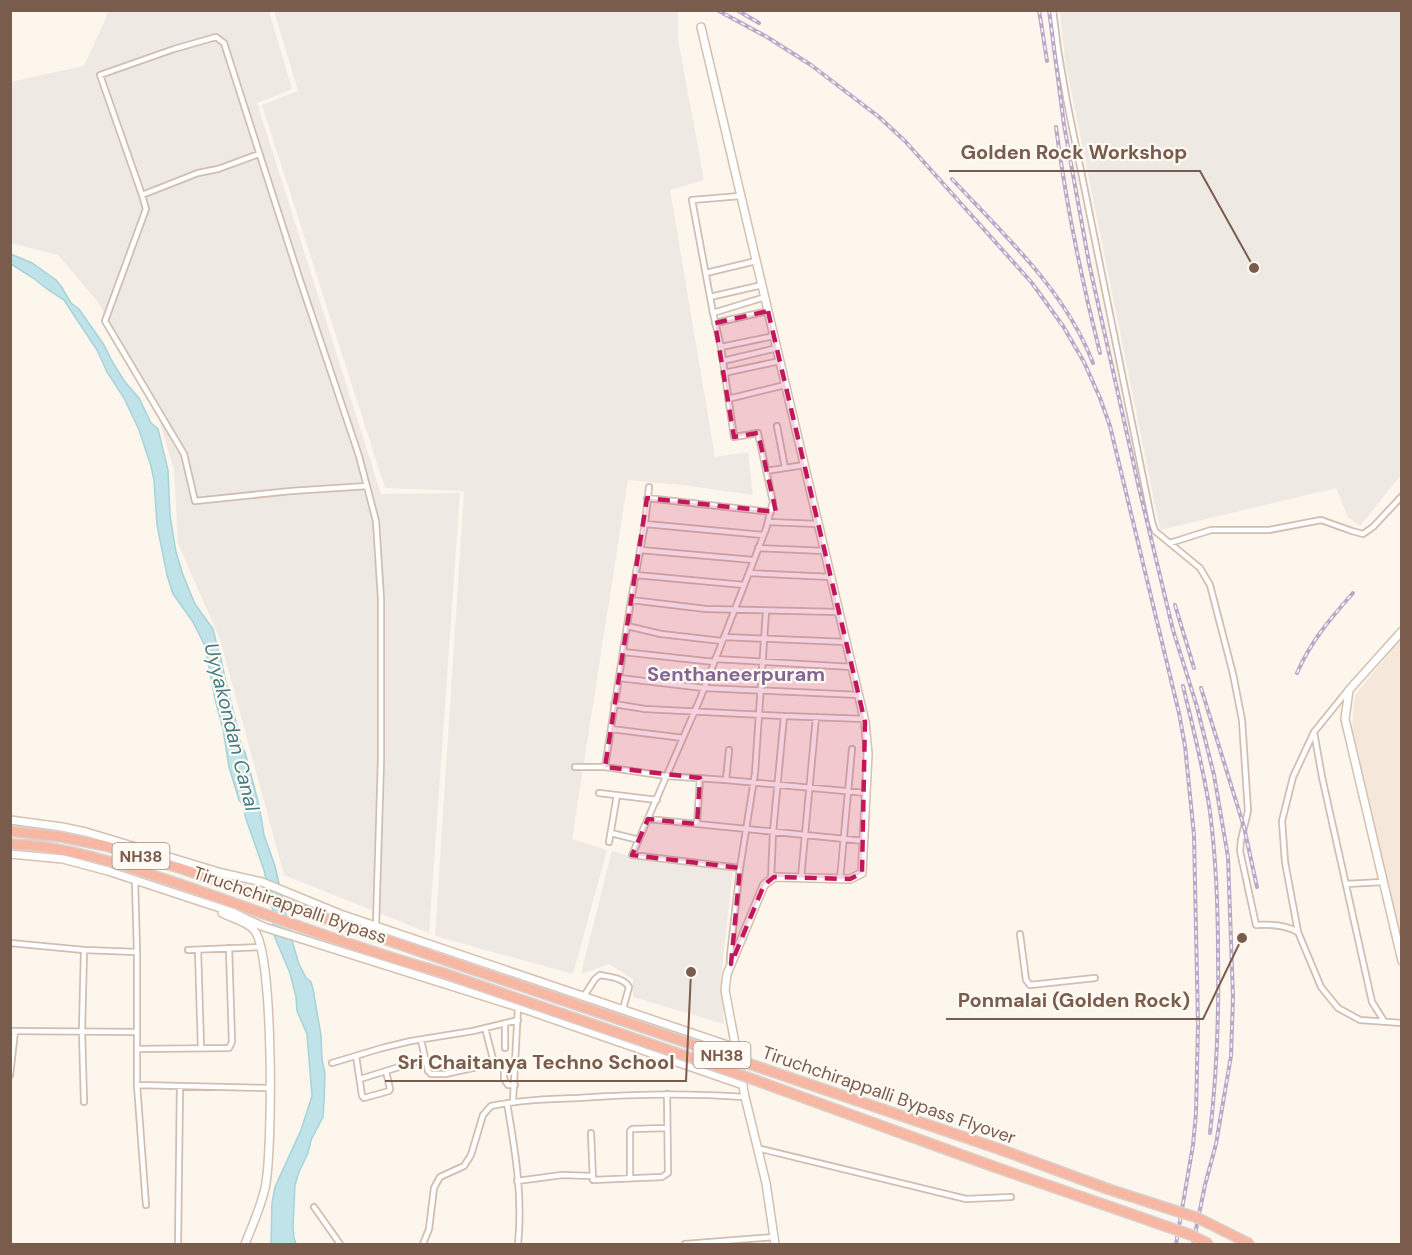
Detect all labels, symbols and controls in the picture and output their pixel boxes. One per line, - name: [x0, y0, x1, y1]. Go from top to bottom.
- callout: Golden Rock Workshop: [949, 133, 1200, 171]
- text: Golden Rock Workshop: [961, 139, 1187, 165]
- water label: Uyyakondan Canal: [199, 640, 266, 814]
- district label: Senthaneerpuram: [647, 661, 825, 687]
- road number: NH38: [112, 843, 170, 869]
- street label: Tiruchchirappalli Bypass: [190, 861, 390, 949]
- callout: Ponmalai (Golden Rock): [946, 981, 1203, 1019]
- text: Ponmalai (Golden Rock): [958, 987, 1190, 1013]
- street label: Tiruchchirappalli Bypass Flyover: [759, 1040, 1019, 1150]
- road number: NH38: [694, 1042, 750, 1068]
- callout: Sri Chaitanya Techno School: [385, 1043, 686, 1081]
- text: Sri Chaitanya Techno School: [397, 1049, 675, 1075]

